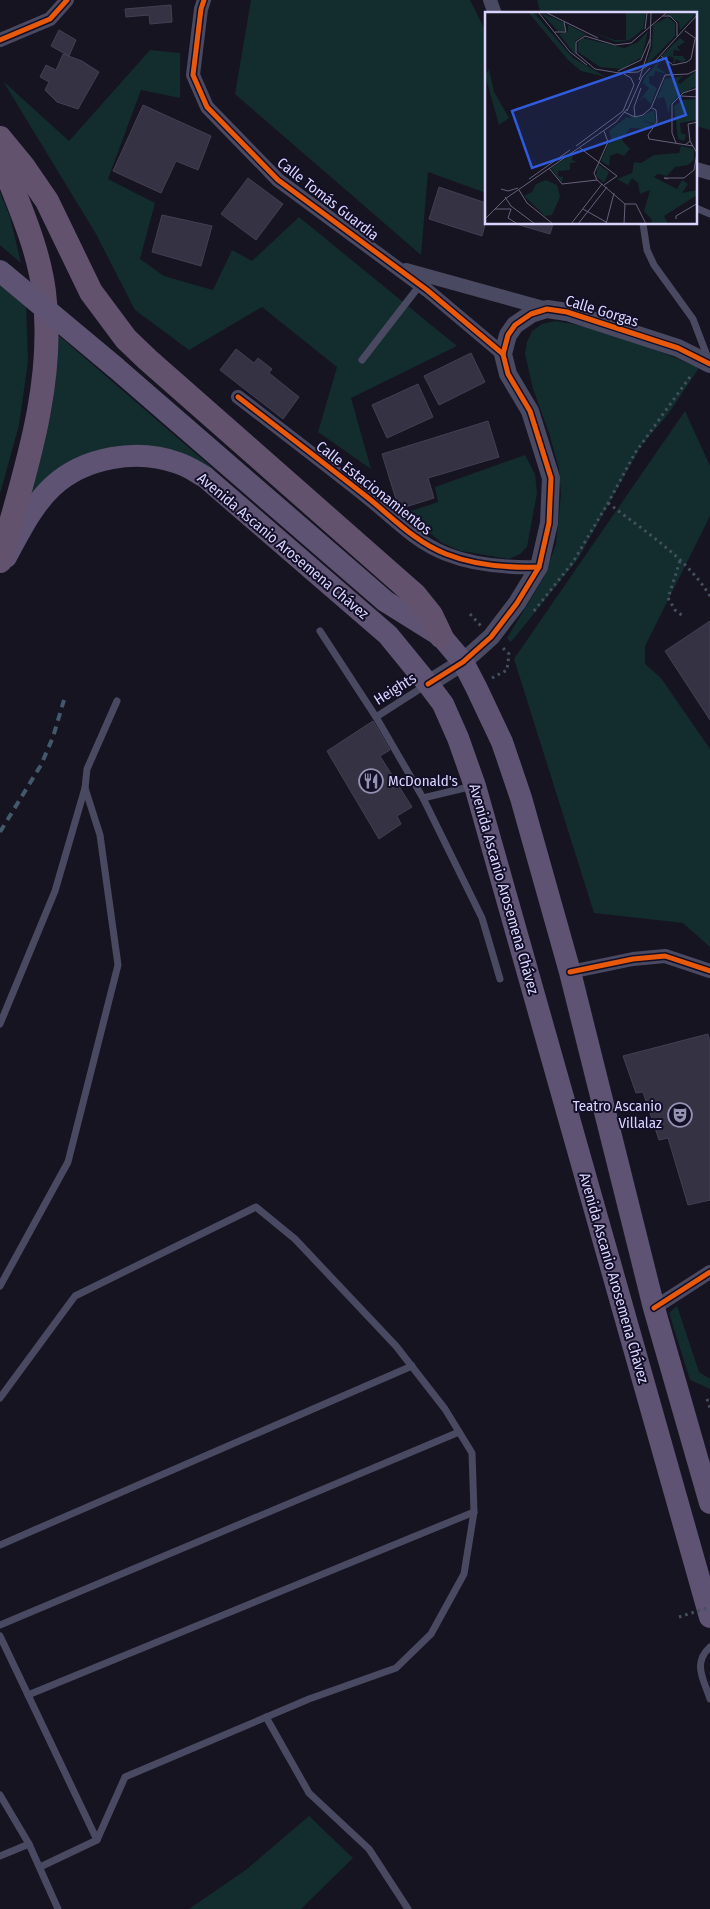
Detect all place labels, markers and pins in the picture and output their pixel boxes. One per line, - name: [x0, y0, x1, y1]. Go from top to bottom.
- restaurant icon: McDonald's: [358, 768, 384, 794]
- place label: McDonald's: [388, 772, 458, 790]
- place label: Teatro Ascanio Villalaz: [573, 1097, 662, 1132]
- theatre icon: Teatro Ascanio Villalaz: [667, 1102, 693, 1128]

